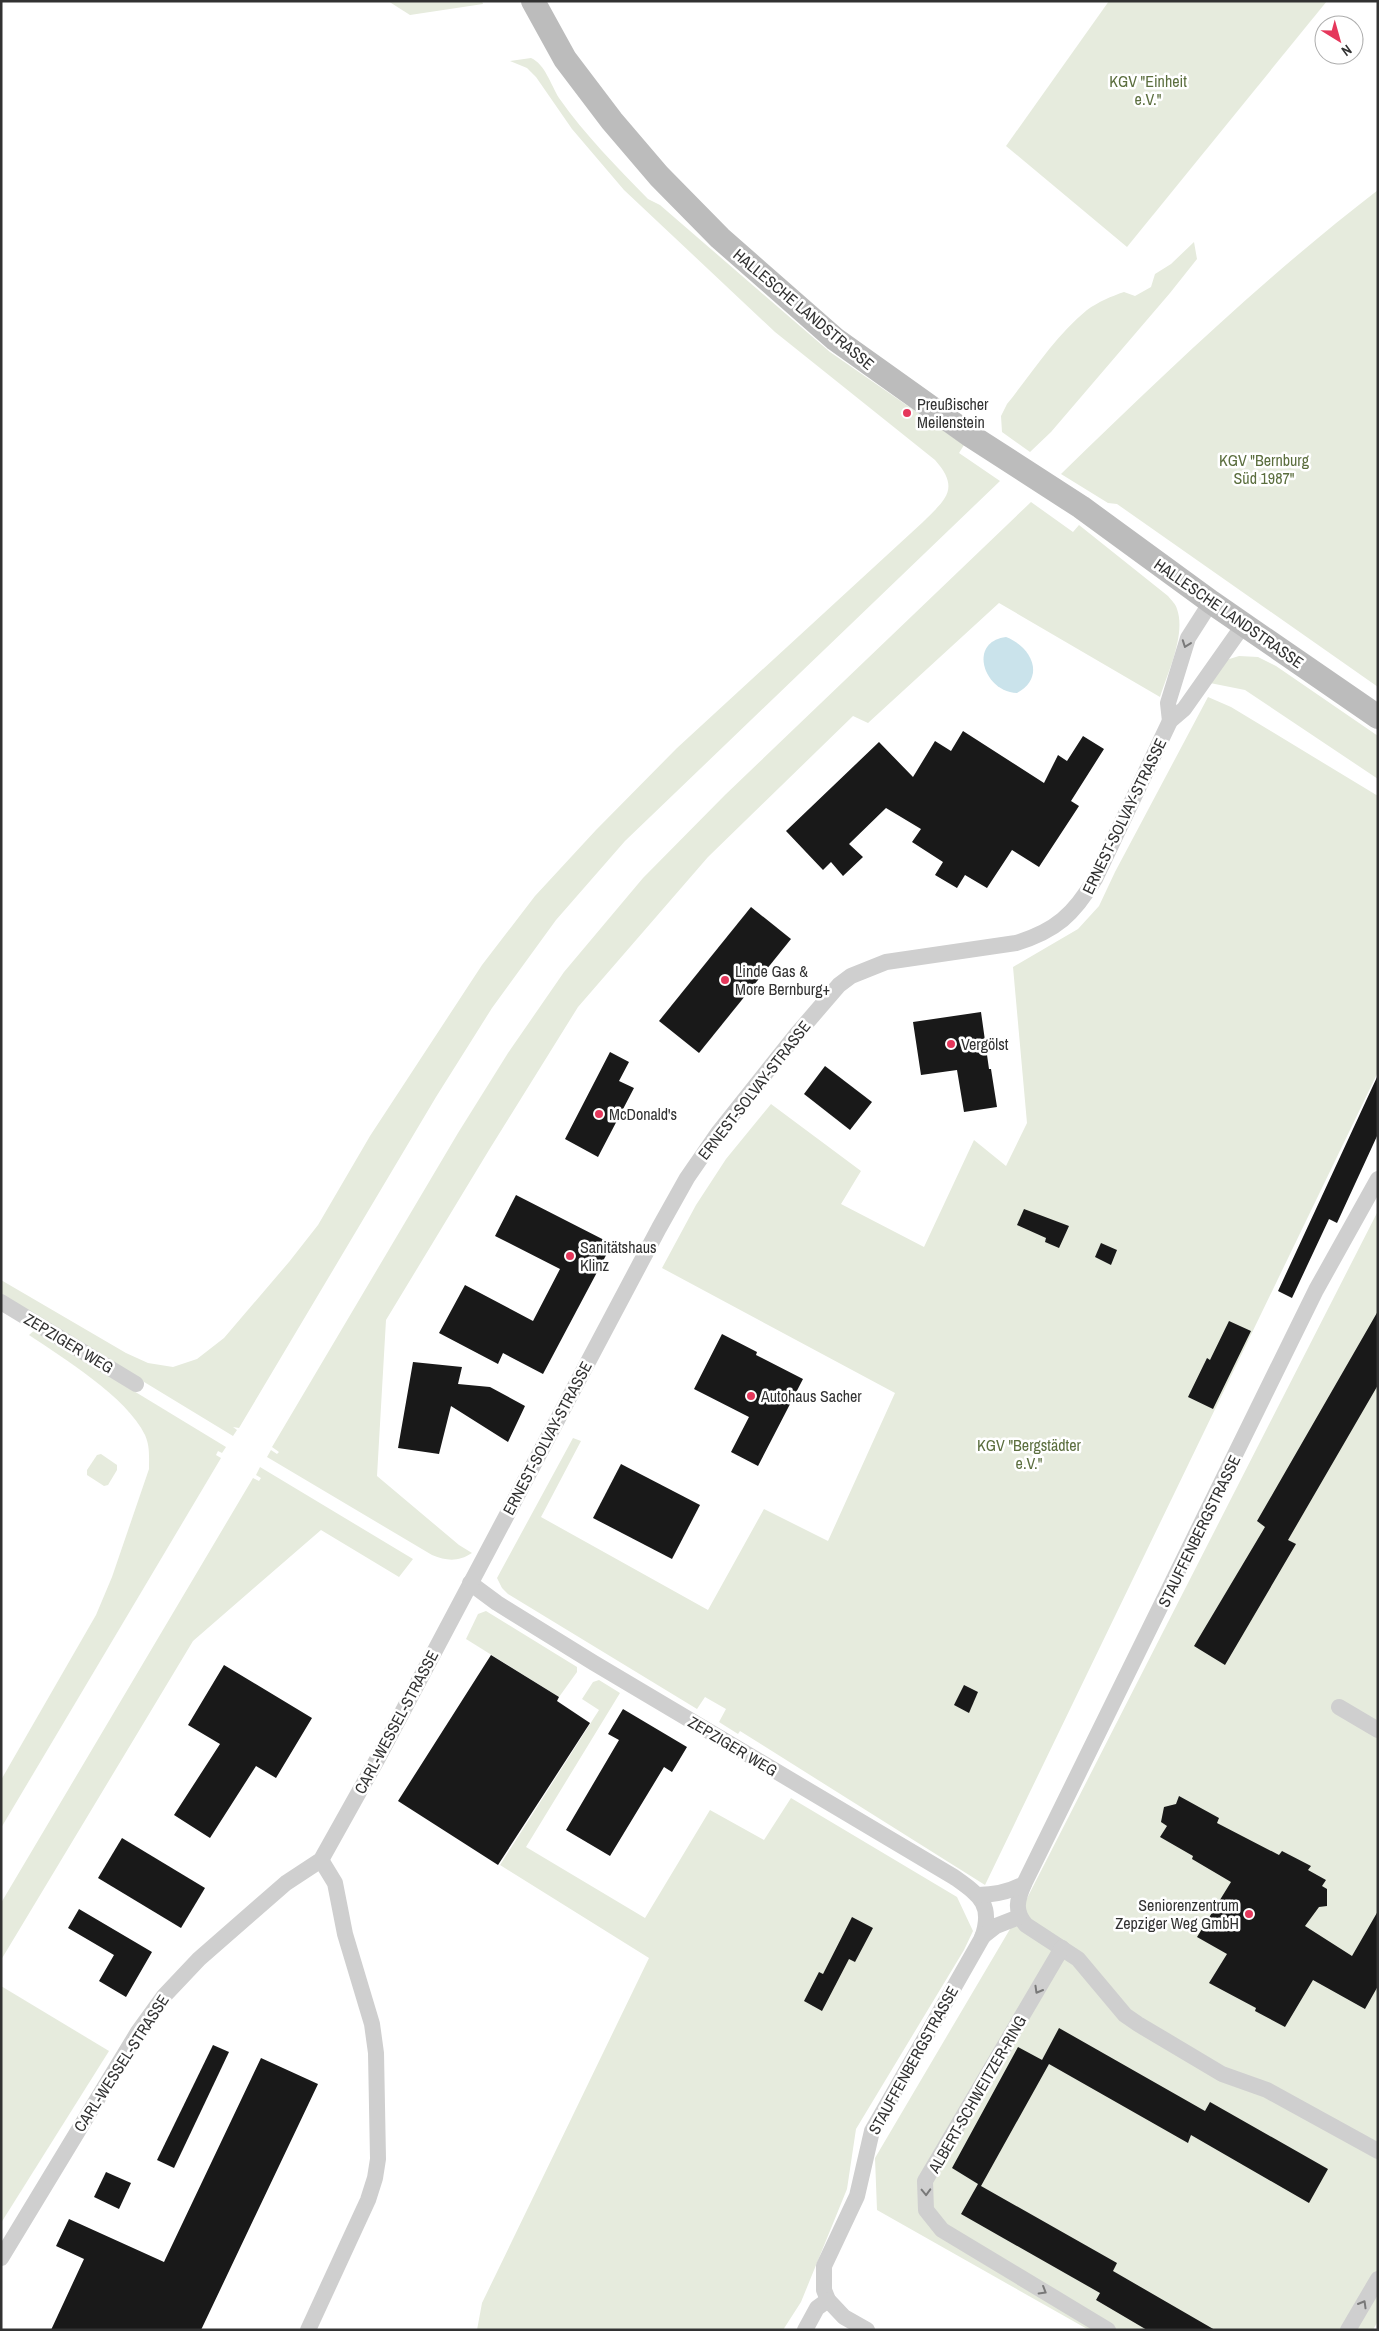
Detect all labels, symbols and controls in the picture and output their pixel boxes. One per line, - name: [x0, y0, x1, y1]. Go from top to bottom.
- north arrow: [1314, 15, 1364, 65]
- text: N: [1338, 41, 1356, 60]
- park label: KGV "Einheit e.V.": [1109, 70, 1187, 110]
- street label: HALLESCHE LANDSTRASSE: [729, 243, 879, 375]
- place label: Preußischer Meilenstein: [917, 393, 989, 433]
- marker: Preußischer Meilenstein: [901, 407, 913, 419]
- park label: KGV "Bernburg Süd 1987": [1219, 449, 1310, 489]
- street label: HALLESCHE LANDSTRASSE: [1150, 553, 1308, 673]
- one-way arrow: [1182, 639, 1192, 647]
- street label: ERNEST-SOLVAY-STRASSE: [1077, 734, 1171, 898]
- place label: Linde Gas & More Bernburg+: [735, 960, 830, 1000]
- marker: Linde Gas & More Bernburg+: [719, 974, 731, 986]
- street label: ERNEST-SOLVAY-STRASSE: [693, 1016, 815, 1164]
- place label: Vergölst: [961, 1033, 1009, 1055]
- marker: Vergölst: [945, 1038, 957, 1050]
- place label: McDonald's: [609, 1103, 677, 1125]
- marker: McDonald's: [593, 1108, 605, 1120]
- place label: Sanitätshaus Klinz: [580, 1236, 657, 1276]
- marker: Sanitätshaus Klinz: [564, 1250, 576, 1262]
- street label: ZEPZIGER WEG: [20, 1308, 118, 1378]
- street label: ERNEST-SOLVAY-STRASSE: [497, 1357, 597, 1519]
- place label: Autohaus Sacher: [760, 1385, 862, 1407]
- marker: Autohaus Sacher: [745, 1390, 757, 1402]
- park label: KGV "Bergstädter e.V.": [977, 1434, 1082, 1474]
- street label: STAUFFENBERGSTRASSE: [1153, 1451, 1245, 1611]
- street label: CARL-WESSEL-STRASSE: [349, 1646, 443, 1798]
- street label: ZEPZIGER WEG: [684, 1711, 782, 1781]
- place label: Seniorenzentrum Zepziger Weg GmbH: [1115, 1894, 1239, 1934]
- marker: Seniorenzentrum Zepziger Weg GmbH: [1243, 1908, 1255, 1920]
- street label: STAUFFENBERGSTRASSE: [863, 1982, 963, 2138]
- one-way arrow: [1034, 1984, 1044, 1993]
- street label: CARL-WESSEL-STRASSE: [68, 1990, 174, 2136]
- street label: ALBERT-SCHWEITZER-RING: [922, 2011, 1031, 2178]
- one-way arrow: [920, 2188, 931, 2196]
- one-way arrow: [1038, 2285, 1047, 2295]
- one-way arrow: [1357, 2301, 1367, 2310]

